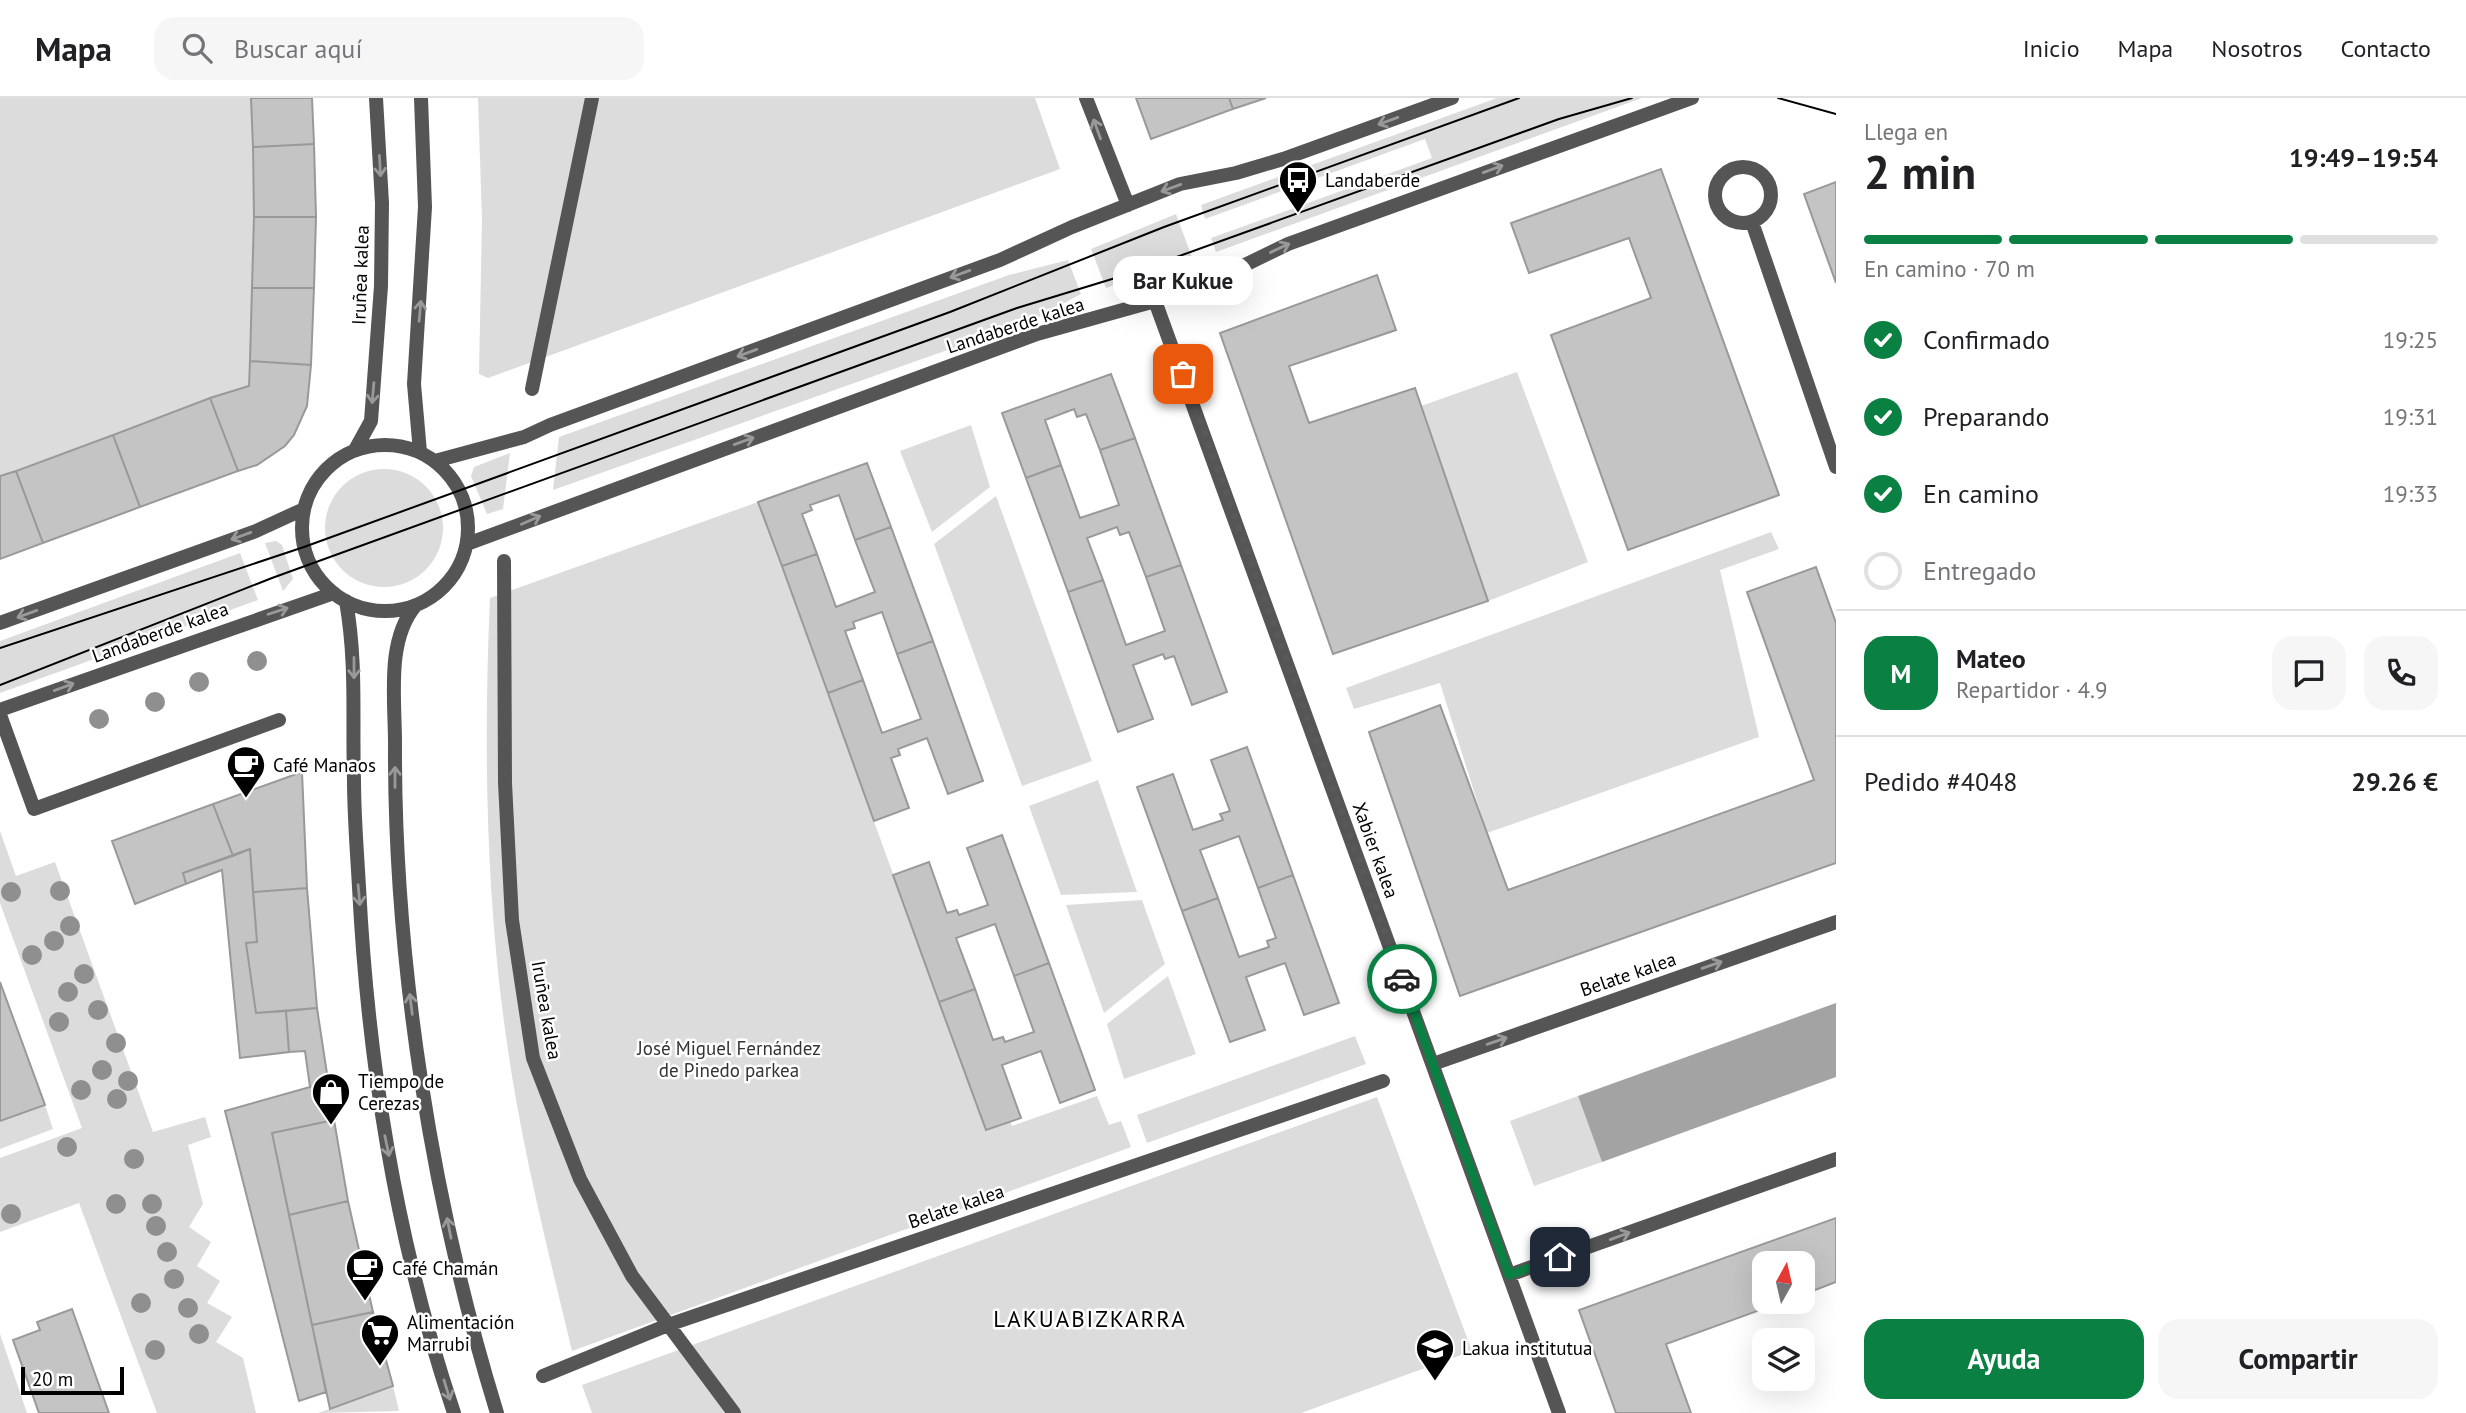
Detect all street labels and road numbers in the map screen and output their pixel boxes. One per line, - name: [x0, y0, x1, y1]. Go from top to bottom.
- street label: Iruñea kalea: [346, 225, 374, 325]
- street label: Landaberde kalea: [943, 291, 1087, 359]
- street label: Landaberde kalea: [89, 596, 231, 668]
- street label: Xabier kalea: [1348, 799, 1404, 901]
- street label: Belate kalea: [1577, 946, 1679, 1002]
- street label: Iruñea kalea: [527, 959, 567, 1061]
- street label: Belate kalea: [905, 1178, 1007, 1234]

